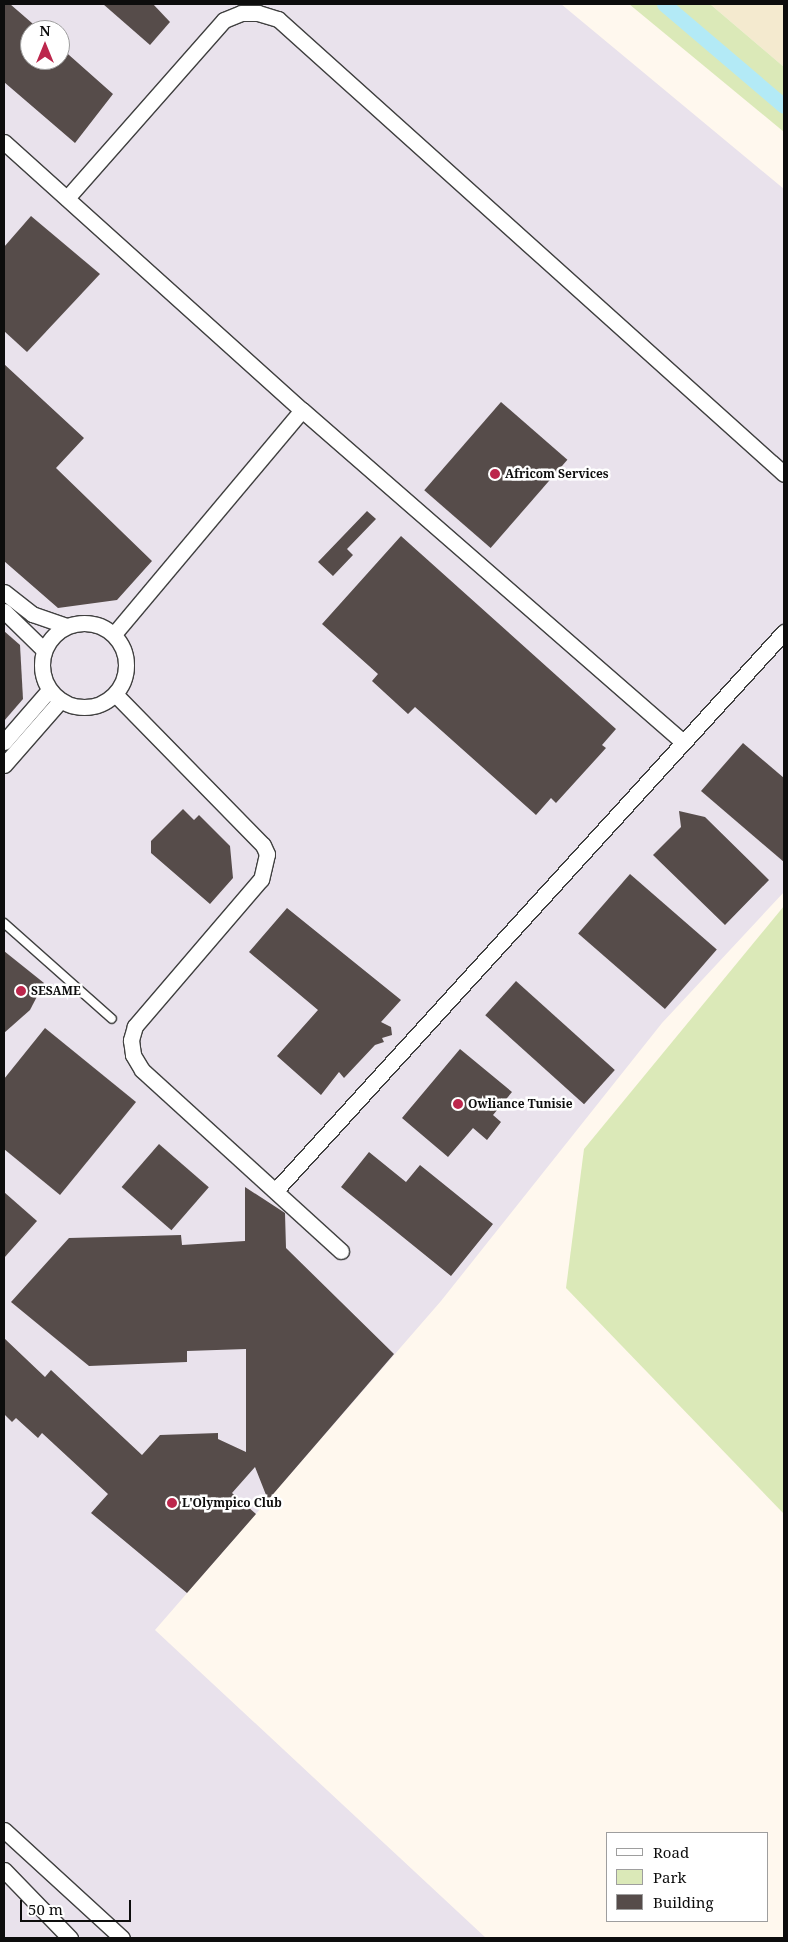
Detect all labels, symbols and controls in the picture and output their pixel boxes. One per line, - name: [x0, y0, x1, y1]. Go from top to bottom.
- north arrow: [20, 20, 70, 70]
- text: N: [39, 21, 51, 40]
- place label: Africom Services: [505, 467, 609, 481]
- marker: Africom Services: [489, 468, 501, 480]
- place label: SESAME: [31, 984, 81, 998]
- marker: SESAME: [15, 985, 27, 997]
- place label: Owliance Tunisie: [468, 1097, 573, 1111]
- marker: Owliance Tunisie: [452, 1098, 464, 1110]
- place label: L'Olympico Club: [182, 1496, 282, 1510]
- marker: L'Olympico Club: [166, 1497, 178, 1509]
- legend: [606, 1832, 768, 1922]
- text: Road: [653, 1842, 689, 1862]
- text: Park: [653, 1867, 686, 1887]
- scale bar: [22, 1890, 134, 1922]
- text: Building: [653, 1892, 714, 1912]
- text: 50 m: [28, 1899, 63, 1919]

